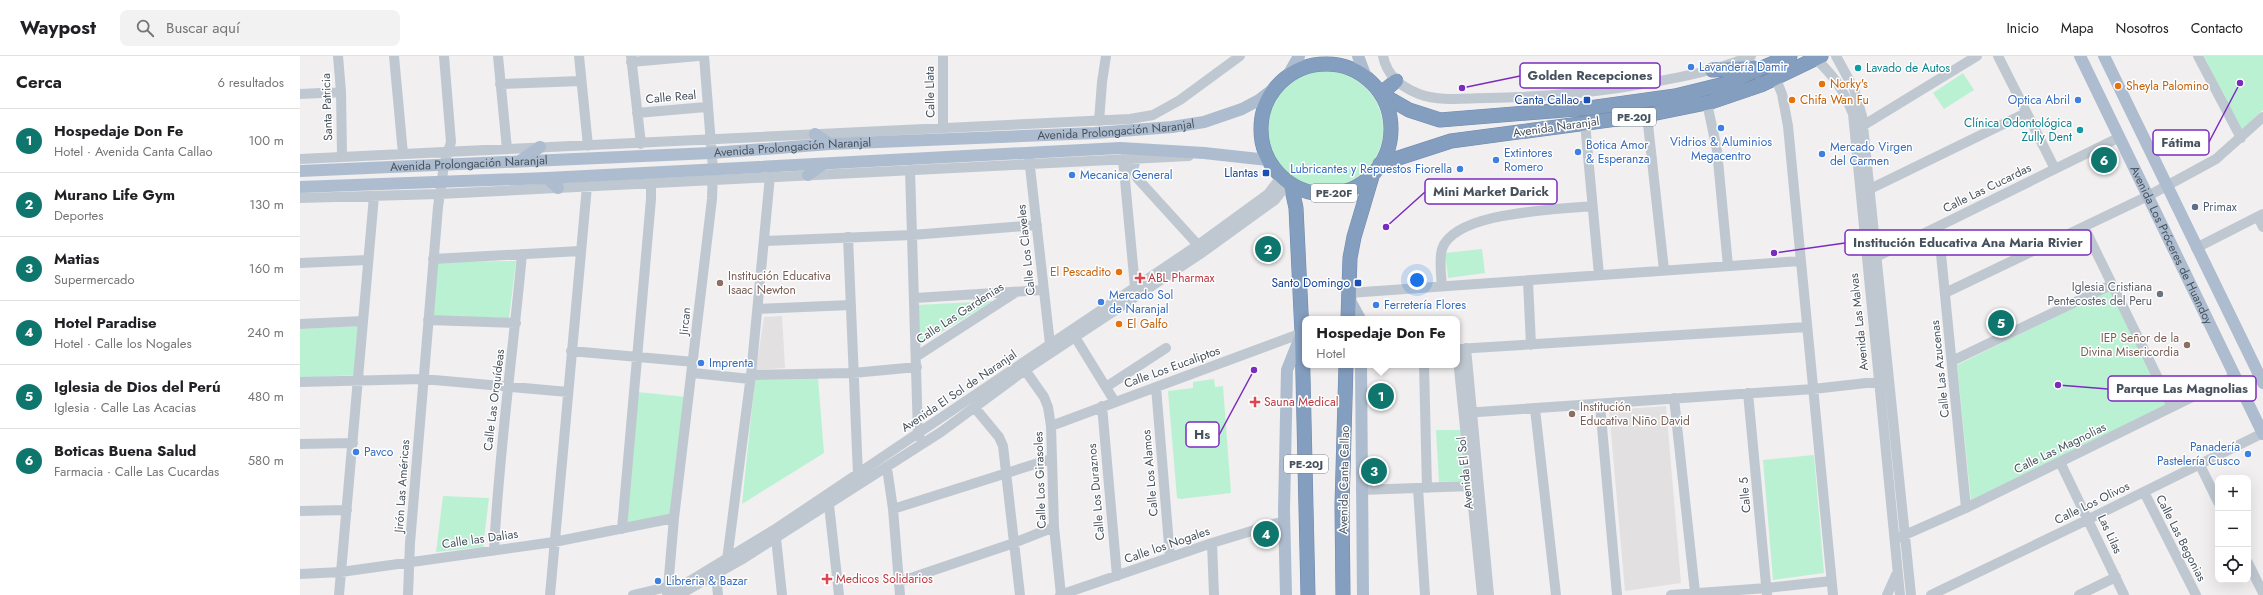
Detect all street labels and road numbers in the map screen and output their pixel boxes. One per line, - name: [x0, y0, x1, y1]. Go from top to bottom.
- street label: Calle Llata: [921, 66, 939, 118]
- street label: Santa Patricia: [317, 73, 337, 141]
- street label: Calle Real: [645, 86, 697, 108]
- road number: PE-20J: [1612, 108, 1656, 126]
- street label: Avenida Naranjal: [1512, 112, 1600, 142]
- street label: Avenida Prolongación Naranjal: [1037, 115, 1196, 144]
- street label: Avenida Prolongación Naranjal: [713, 133, 871, 162]
- street label: Avenida Prolongación Naranjal: [390, 151, 548, 176]
- street label: Calle Las Cucardas: [1940, 159, 2034, 217]
- street label: Avenida Los Próceres de Huandoy: [2125, 163, 2218, 328]
- road number: PE-20F: [1311, 184, 1357, 202]
- street label: Calle Los Claveles: [1012, 203, 1040, 296]
- street label: Avenida Las Malvas: [1845, 272, 1873, 372]
- street label: Calle Las Gardenias: [913, 278, 1007, 348]
- street label: Jircan: [674, 306, 695, 338]
- street label: Calle Las Azucenas: [1926, 319, 1954, 419]
- street label: Calle Los Eucaliptos: [1121, 341, 1223, 393]
- street label: Avenida El Sol de Naranjal: [898, 345, 1020, 437]
- street label: Calle Las Orquídeas: [479, 348, 509, 452]
- street label: Calle Las Magnolias: [2011, 418, 2109, 478]
- street label: Avenida Canta Callao: [1334, 425, 1354, 534]
- street label: Calle Los Alamos: [1137, 429, 1163, 517]
- street label: Calle Los Girasoles: [1029, 431, 1051, 529]
- street label: Avenida El Sol: [1452, 436, 1478, 510]
- street label: Jirón Las Américas: [390, 439, 414, 535]
- street label: Calle Los Duraznos: [1083, 443, 1109, 541]
- road number: PE-20J: [1284, 455, 1328, 473]
- street label: Calle 5: [1734, 476, 1756, 514]
- street label: Calle Los Olivos: [2051, 477, 2133, 529]
- street label: Calle Las Begonias: [2151, 492, 2211, 585]
- street label: Las Lilas: [2093, 511, 2127, 557]
- street label: Calle los Nogales: [1122, 522, 1212, 568]
- street label: Calle las Dalias: [441, 525, 519, 553]

